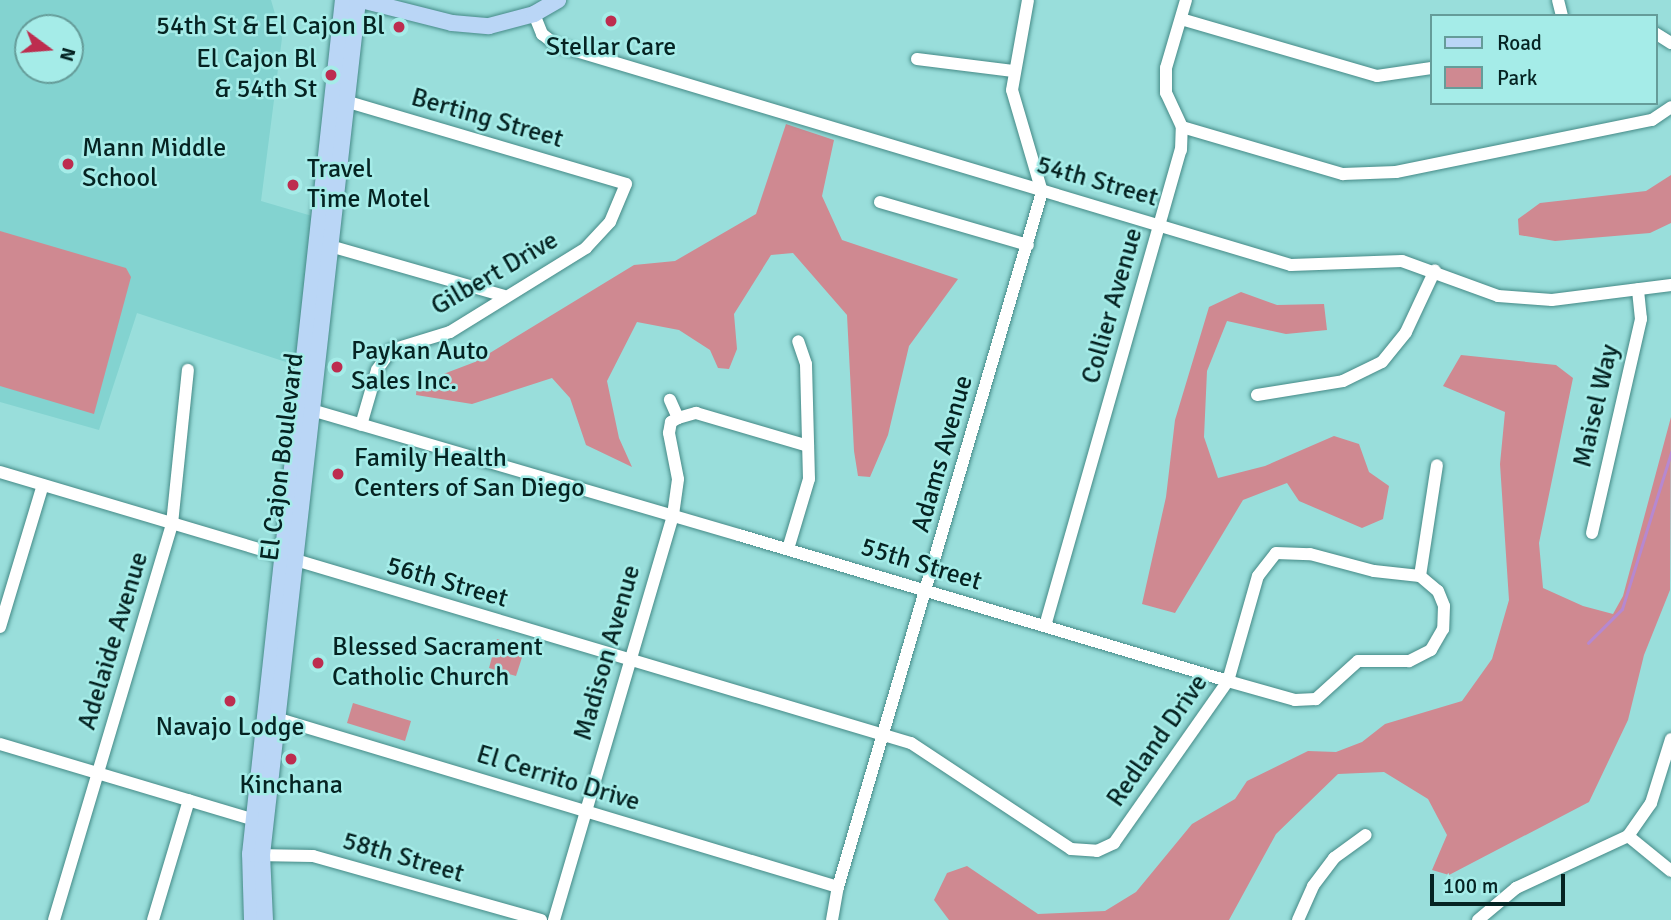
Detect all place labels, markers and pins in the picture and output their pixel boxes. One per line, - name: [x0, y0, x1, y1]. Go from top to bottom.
- place label: 54th St & El Cajon Bl: [156, 11, 385, 43]
- marker: Stellar Care: [603, 13, 619, 29]
- marker: 54th St & El Cajon Bl: [391, 19, 407, 35]
- place label: Stellar Care: [546, 32, 676, 64]
- place label: El Cajon Bl & 54th St: [196, 44, 317, 106]
- marker: El Cajon Bl & 54th St: [323, 67, 339, 83]
- place label: Mann Middle School: [82, 133, 226, 194]
- place label: Travel Time Motel: [307, 154, 430, 216]
- marker: Mann Middle School: [60, 156, 76, 172]
- marker: Travel Time Motel: [285, 177, 301, 193]
- place label: Paykan Auto Sales Inc.: [351, 336, 489, 398]
- marker: Paykan Auto Sales Inc.: [329, 359, 345, 375]
- place label: Family Health Centers of San Diego: [354, 443, 585, 504]
- marker: Family Health Centers of San Diego: [328, 464, 348, 484]
- place label: Blessed Sacrament Catholic Church: [332, 632, 543, 694]
- marker: Blessed Sacrament Catholic Church: [310, 655, 326, 671]
- marker: Navajo Lodge: [222, 693, 238, 709]
- place label: Navajo Lodge: [156, 712, 304, 744]
- marker: Kinchana: [283, 751, 299, 767]
- place label: Kinchana: [239, 770, 343, 802]

